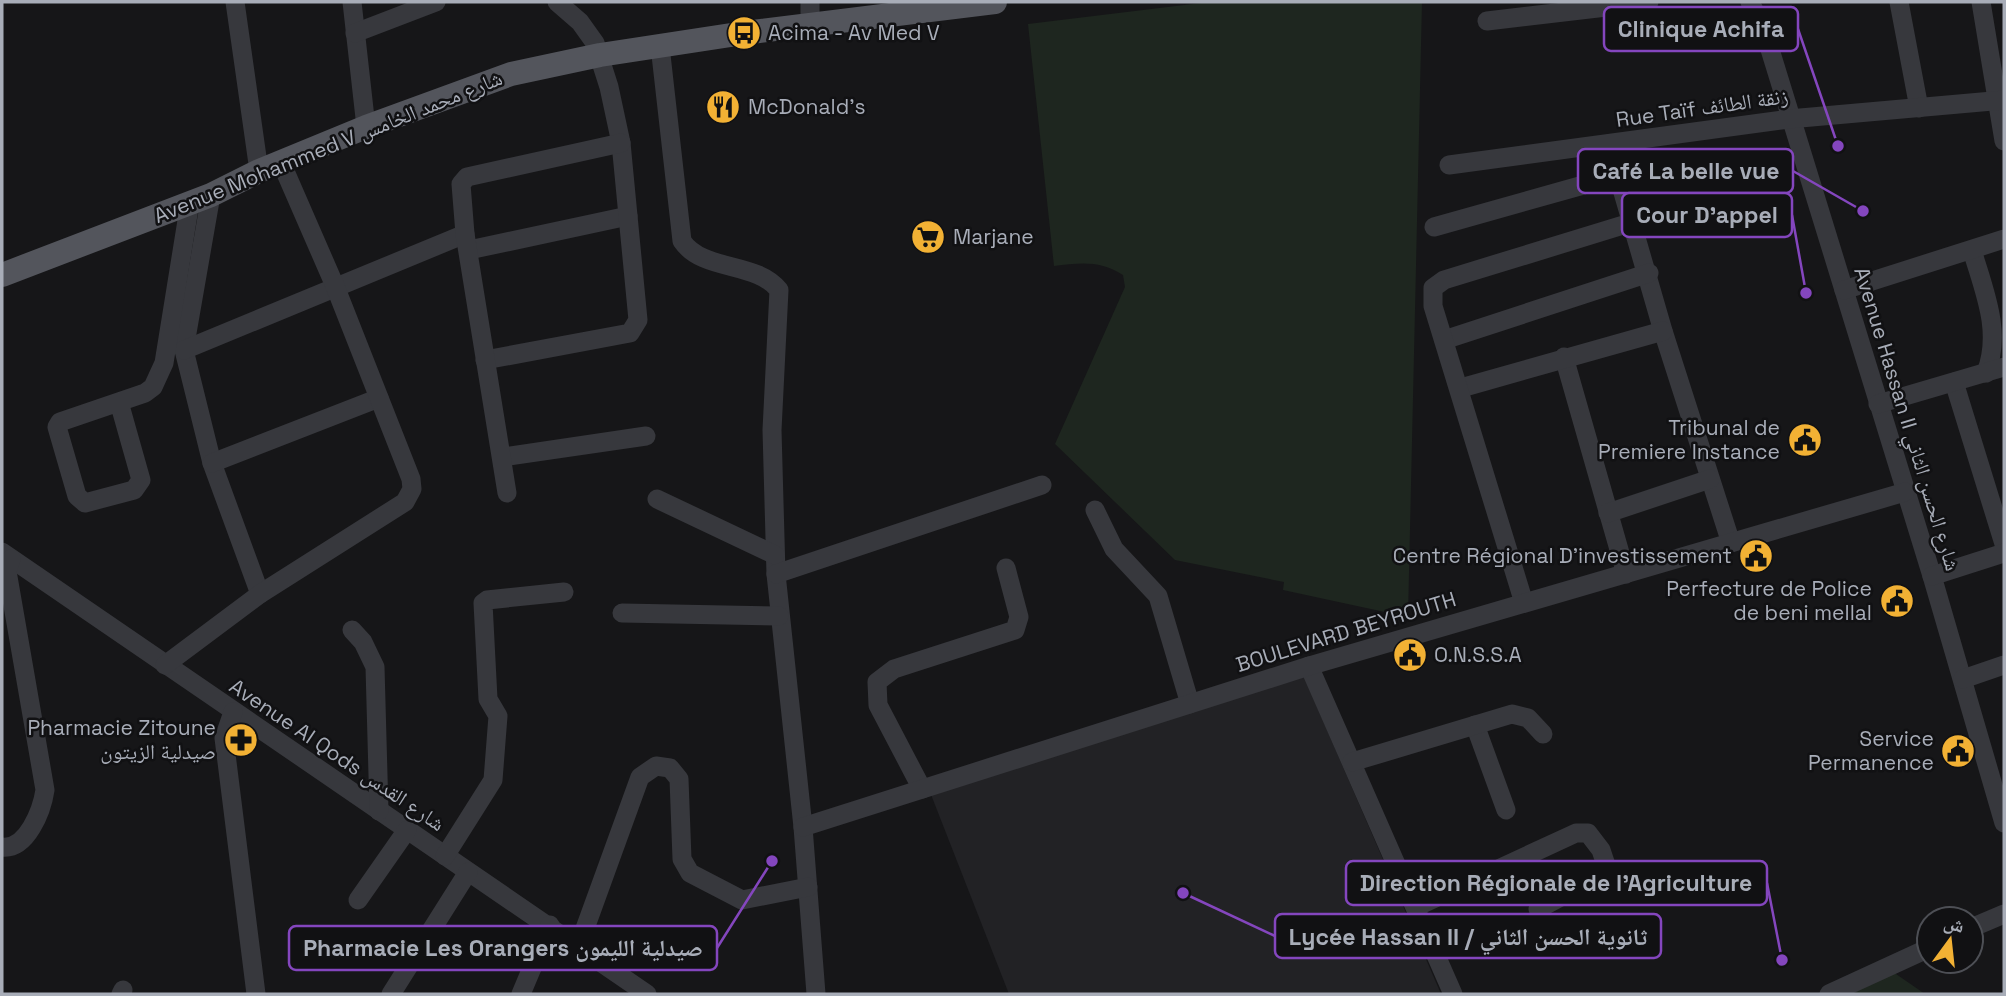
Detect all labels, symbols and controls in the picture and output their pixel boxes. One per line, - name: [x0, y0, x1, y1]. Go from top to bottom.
- callout: Clinique Achifa: [1604, 7, 1798, 51]
- bus stop icon: Acima - Av Med V: [725, 14, 763, 52]
- text: Clinique Achifa: [1618, 14, 1784, 44]
- place label: Acima - Av Med V: [768, 19, 940, 46]
- street label: Avenue Mohammed V شارع محمد الخامس: [150, 64, 506, 229]
- street label: Rue Taïf زنقة الطائف: [1614, 82, 1790, 133]
- restaurant icon: McDonald's: [704, 88, 742, 126]
- place label: McDonald's: [748, 93, 866, 120]
- callout: Café La belle vue: [1578, 149, 1793, 193]
- text: Café La belle vue: [1593, 156, 1780, 186]
- callout: Cour D'appel: [1622, 193, 1792, 237]
- text: Cour D'appel: [1636, 200, 1778, 230]
- supermarket icon: Marjane: [909, 218, 947, 256]
- place label: Marjane: [953, 223, 1034, 250]
- street label: Avenue Hassan II شارع الحسن الثاني: [1845, 264, 1967, 575]
- place label: Tribunal de Premiere Instance: [1598, 414, 1780, 465]
- public building icon: Tribunal de Premiere Instance: [1786, 421, 1824, 459]
- public building icon: Centre Régional D'investissement: [1737, 537, 1775, 575]
- place label: Centre Régional D'investissement: [1393, 542, 1732, 569]
- place label: Perfecture de Police de beni mellal: [1666, 575, 1872, 626]
- public building icon: Perfecture de Police de beni mellal: [1878, 582, 1916, 620]
- street label: BOULEVARD BEYROUTH: [1232, 585, 1459, 678]
- public building icon: O.N.S.S.A: [1391, 636, 1429, 674]
- place label: O.N.S.S.A: [1434, 641, 1522, 668]
- street label: Avenue Al Qods شارع القدس: [224, 672, 450, 837]
- place label: Pharmacie Zitoune صيدلية الزيتون: [27, 714, 216, 765]
- pharmacy icon: Pharmacie Zitoune صيدلية الزيتون: [222, 721, 260, 759]
- place label: Service Permanence: [1808, 725, 1934, 776]
- public building icon: Service Permanence: [1939, 732, 1977, 770]
- callout: Direction Régionale de l'Agriculture: [1346, 861, 1767, 905]
- text: Direction Régionale de l'Agriculture: [1360, 868, 1752, 898]
- north arrow: [1915, 905, 1985, 975]
- text: ش: [1941, 909, 1967, 939]
- callout: Lycée Hassan II / ثانوية الحسن الثاني: [1275, 914, 1661, 958]
- text: Lycée Hassan II / ثانوية الحسن الثاني: [1289, 922, 1648, 956]
- callout: Pharmacie Les Orangers صيدلية الليمون: [289, 926, 717, 970]
- text: Pharmacie Les Orangers صيدلية الليمون: [303, 933, 703, 963]

